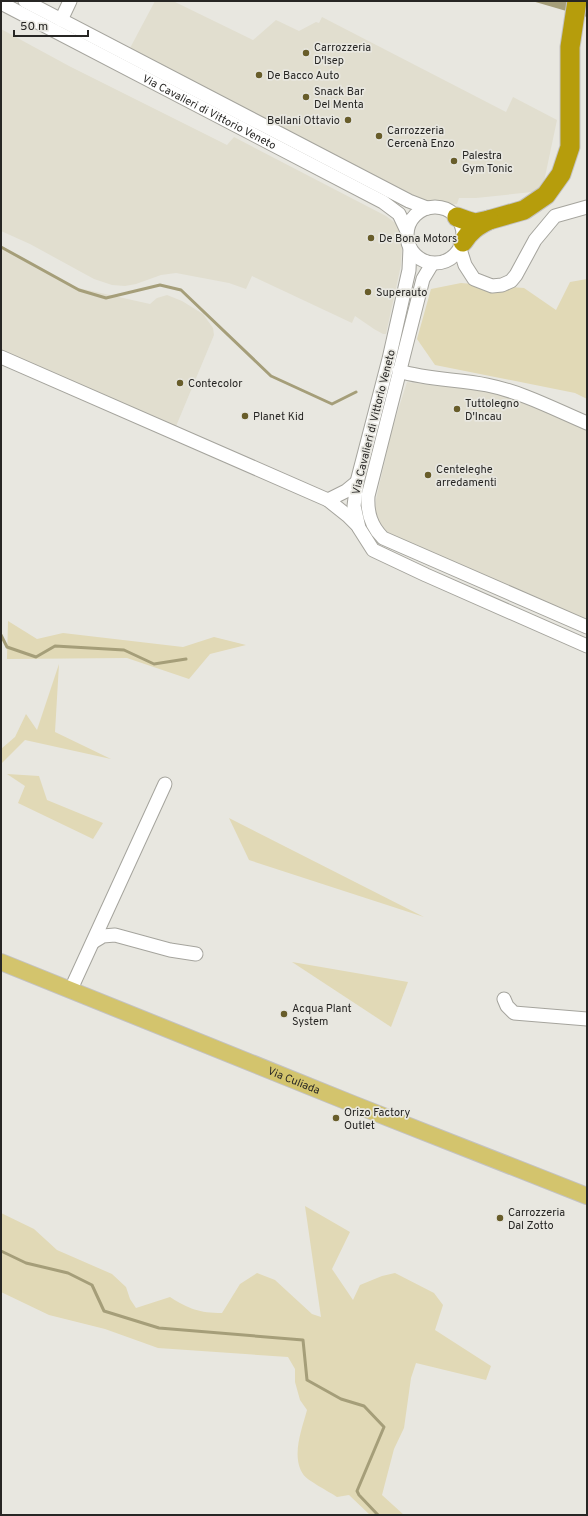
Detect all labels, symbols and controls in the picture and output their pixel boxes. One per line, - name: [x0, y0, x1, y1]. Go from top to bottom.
- scale bar: [14, 12, 88, 38]
- text: 50 m: [20, 19, 48, 35]
- place label: Carrozzeria D'Isep: [314, 41, 371, 68]
- marker: Carrozzeria D'Isep: [301, 48, 311, 58]
- place label: De Bacco Auto: [267, 69, 339, 83]
- marker: De Bacco Auto: [254, 70, 264, 80]
- street label: Via Cavalieri di Vittorio Veneto: [140, 72, 278, 153]
- place label: Snack Bar Del Menta: [314, 85, 365, 112]
- marker: Snack Bar Del Menta: [301, 92, 311, 102]
- place label: Bellani Ottavio: [267, 114, 340, 128]
- marker: Bellani Ottavio: [343, 115, 353, 125]
- place label: Carrozzeria Cercenà Enzo: [387, 124, 455, 151]
- marker: Carrozzeria Cercenà Enzo: [374, 131, 384, 141]
- place label: Palestra Gym Tonic: [462, 149, 513, 176]
- marker: Palestra Gym Tonic: [449, 156, 459, 166]
- place label: De Bona Motors: [379, 232, 457, 246]
- marker: De Bona Motors: [366, 233, 376, 243]
- place label: Superauto: [376, 286, 428, 300]
- marker: Superauto: [363, 287, 373, 297]
- street label: Via Cavalieri di Vittorio Veneto: [349, 348, 399, 496]
- place label: Contecolor: [188, 377, 243, 391]
- marker: Contecolor: [175, 378, 185, 388]
- place label: Tuttolegno D'Incau: [465, 397, 519, 424]
- marker: Tuttolegno D'Incau: [452, 404, 462, 414]
- place label: Planet Kid: [253, 410, 304, 424]
- marker: Planet Kid: [240, 411, 250, 421]
- place label: Centeleghe arredamenti: [436, 463, 497, 490]
- marker: Centeleghe arredamenti: [423, 470, 433, 480]
- place label: Acqua Plant System: [292, 1002, 352, 1029]
- marker: Acqua Plant System: [279, 1009, 289, 1019]
- street label: Via Culiada: [265, 1064, 322, 1098]
- place label: Orizo Factory Outlet: [344, 1106, 410, 1133]
- marker: Orizo Factory Outlet: [331, 1113, 341, 1123]
- place label: Carrozzeria Dal Zotto: [508, 1206, 565, 1233]
- marker: Carrozzeria Dal Zotto: [495, 1213, 505, 1223]

